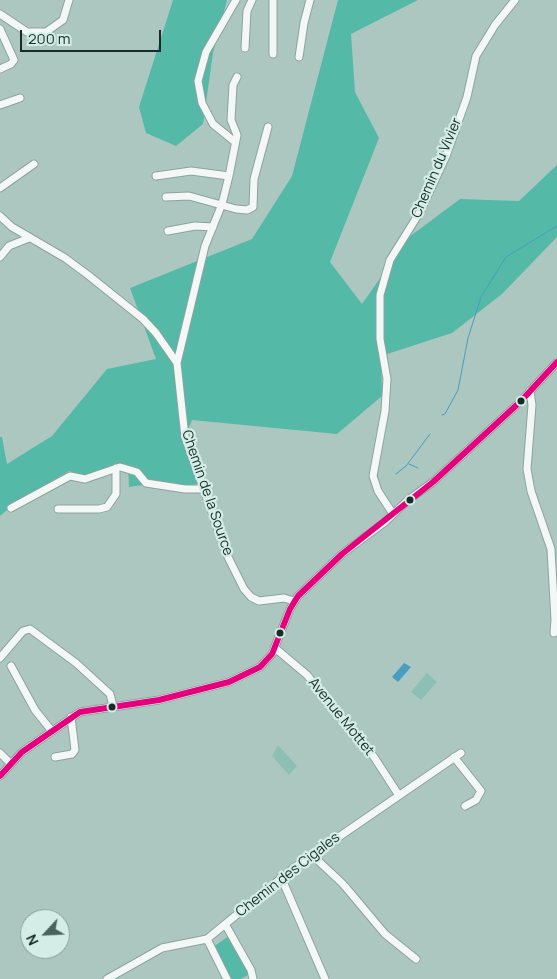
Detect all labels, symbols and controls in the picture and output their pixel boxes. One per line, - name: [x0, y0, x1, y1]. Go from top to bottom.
- scale bar: [22, 20, 164, 52]
- text: 200 m: [28, 28, 71, 49]
- street label: Chemin du Vivier: [408, 115, 466, 221]
- unlabelled marker: [516, 396, 526, 406]
- street label: Chemin de la Source: [178, 428, 236, 558]
- unlabelled marker: [405, 495, 415, 505]
- unlabelled marker: [275, 628, 285, 638]
- street label: Avenue Mottet: [305, 675, 377, 759]
- unlabelled marker: [107, 702, 117, 712]
- street label: Chemin des Cigales: [233, 829, 343, 921]
- north arrow: [20, 909, 70, 959]
- text: N: [21, 932, 43, 949]

